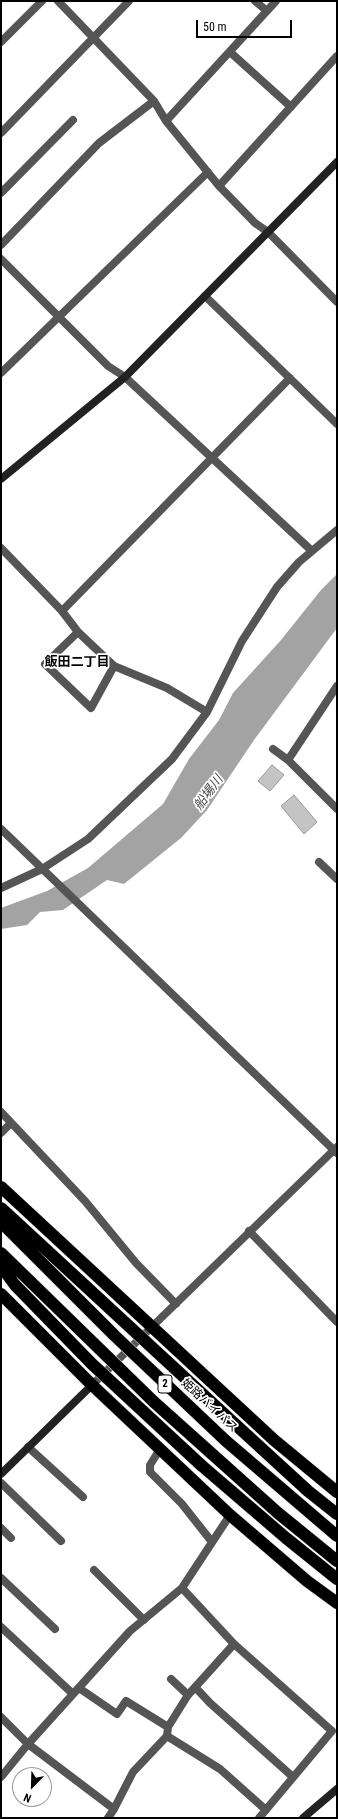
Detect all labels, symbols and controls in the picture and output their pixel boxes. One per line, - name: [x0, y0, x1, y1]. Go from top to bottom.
- scale bar: [198, 12, 294, 38]
- text: 50 m: [203, 20, 227, 34]
- district label: 飯田二丁目: [45, 655, 109, 671]
- water label: 船場川: [191, 773, 227, 813]
- road number: 2: [158, 1375, 172, 1393]
- street label: 姫路バイパス: [178, 1376, 240, 1436]
- north arrow: [12, 1767, 52, 1807]
- text: N: [22, 1790, 33, 1805]

